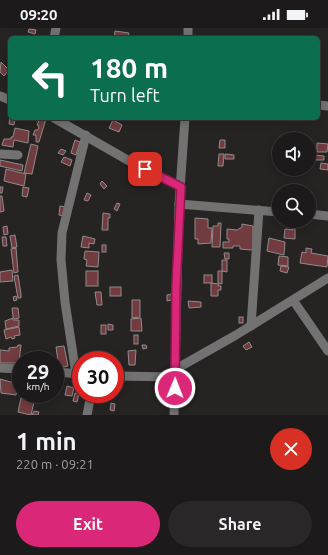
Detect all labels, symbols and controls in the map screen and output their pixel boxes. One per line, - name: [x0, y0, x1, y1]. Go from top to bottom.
- text: 09:20: [20, 6, 58, 23]
- icon: left: [24, 52, 76, 104]
- text: 180 m: [90, 52, 168, 83]
- text: Turn left: [90, 85, 160, 105]
- map controls: [272, 132, 316, 228]
- button: sound: [272, 132, 316, 176]
- pin: [128, 152, 162, 186]
- icon: arrive: [134, 158, 156, 180]
- button: search: [272, 184, 316, 228]
- speed limit sign: 30: [72, 351, 124, 403]
- text: 29: [27, 360, 49, 383]
- position arrow: [154, 367, 196, 409]
- text: km/h: [26, 381, 50, 392]
- text: 1 min: [16, 428, 77, 455]
- button: close: [270, 428, 312, 470]
- text: 220 m · 09:21: [16, 457, 94, 471]
- button: Exit: [16, 501, 160, 547]
- button: Share: [168, 501, 312, 547]

